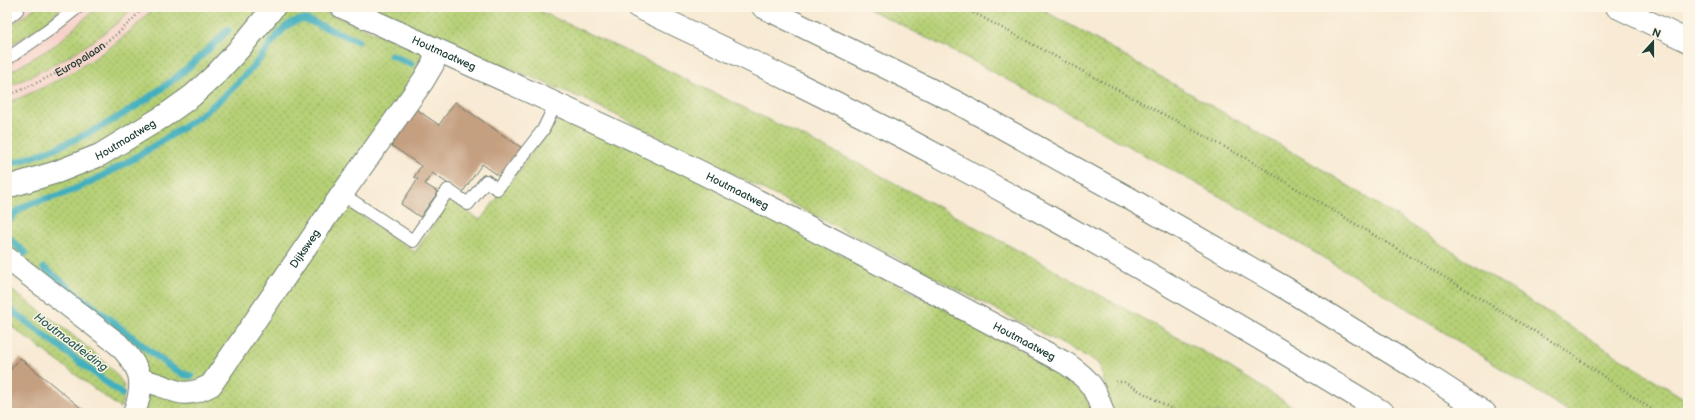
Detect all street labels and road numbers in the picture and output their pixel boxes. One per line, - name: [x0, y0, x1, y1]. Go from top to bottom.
- street label: Houtmaatweg: [410, 33, 478, 74]
- street label: Europalaan: [53, 39, 108, 80]
- street label: Houtmaatweg: [93, 117, 158, 163]
- street label: Houtmaatweg: [704, 170, 771, 212]
- street label: Dijksweg: [287, 227, 323, 271]
- street label: Houtmaatweg: [991, 320, 1057, 364]

